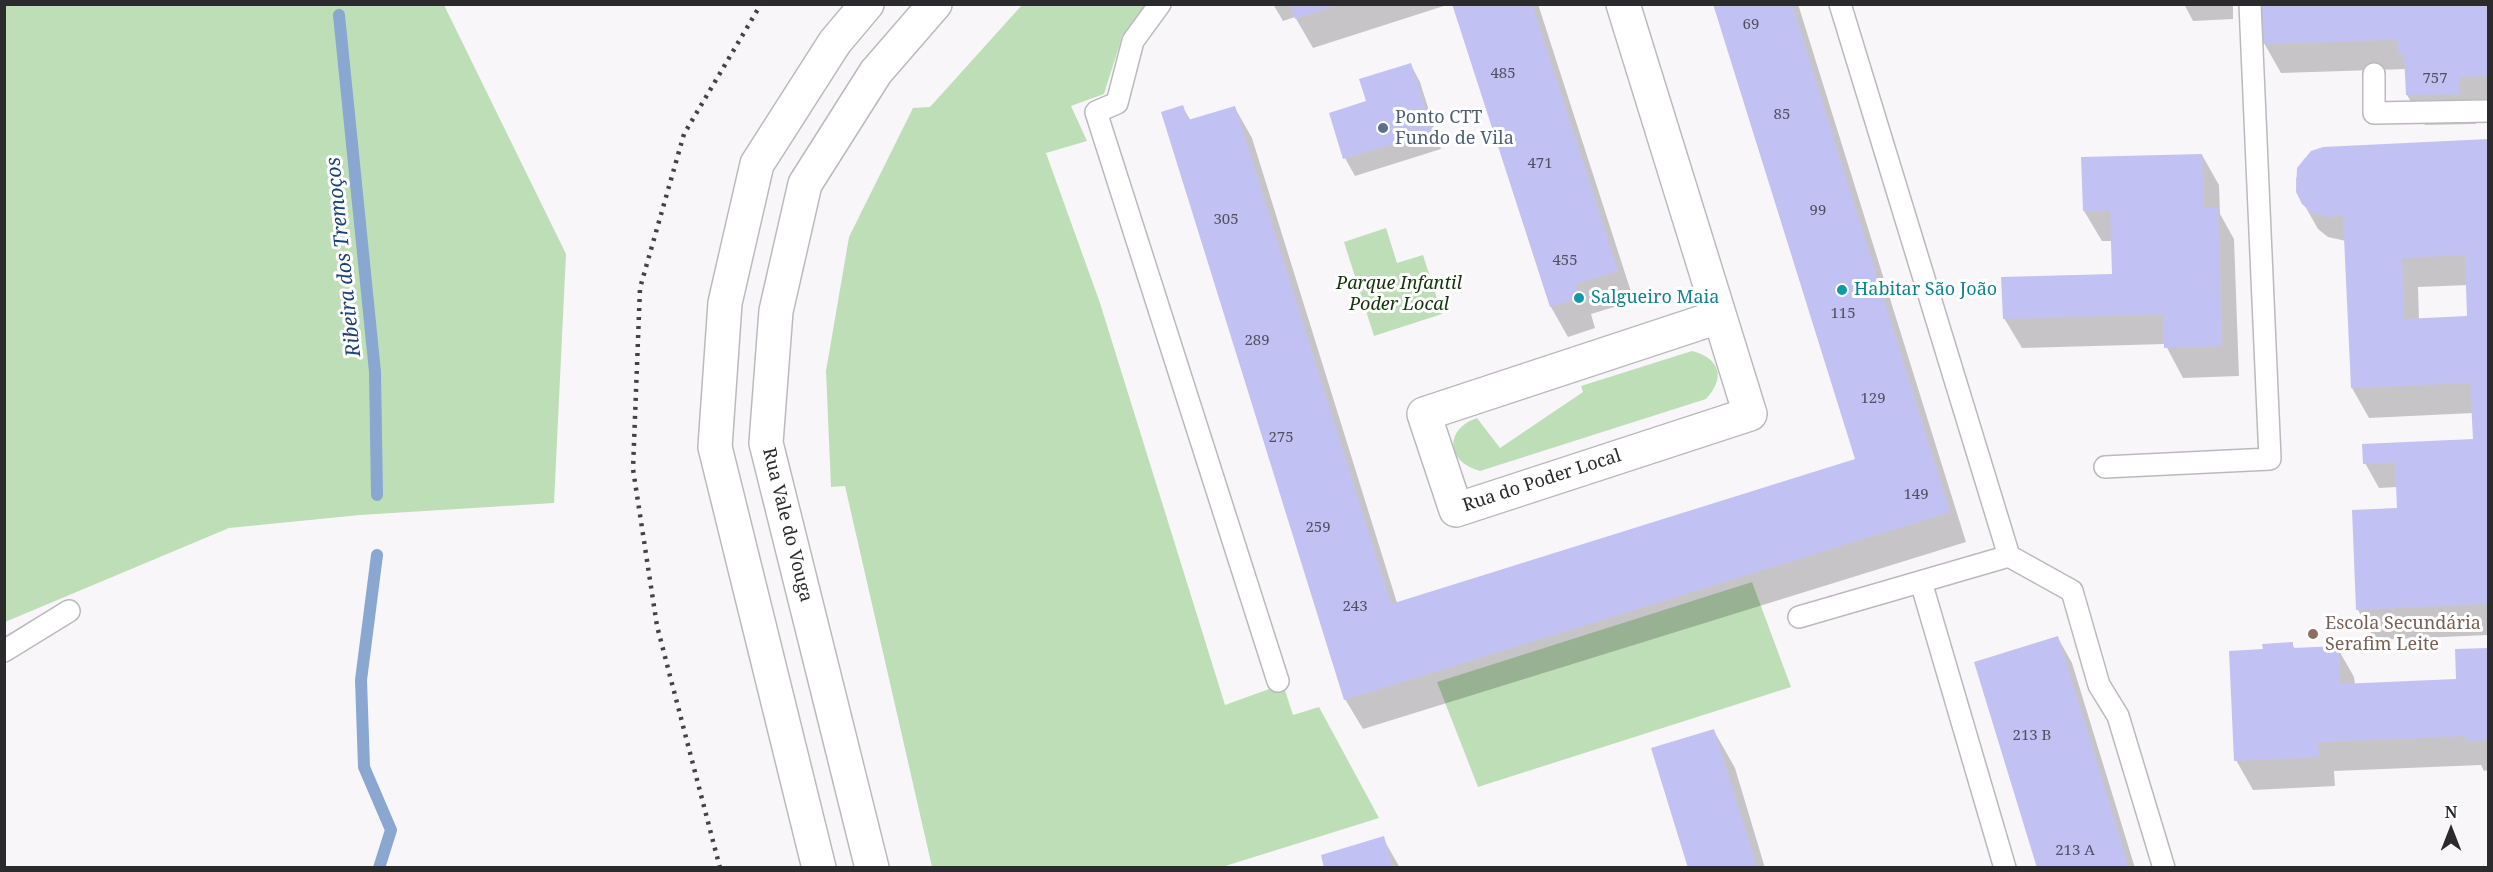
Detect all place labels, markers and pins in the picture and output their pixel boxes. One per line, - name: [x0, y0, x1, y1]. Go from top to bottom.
- place label: Ponto CTT Fundo de Vila: [1395, 107, 1514, 150]
- marker: Ponto CTT Fundo de Vila: [1376, 121, 1390, 135]
- place label: Habitar São João: [1854, 279, 1997, 301]
- marker: Habitar São João: [1835, 283, 1849, 297]
- place label: Salgueiro Maia: [1591, 287, 1719, 309]
- marker: Salgueiro Maia: [1572, 291, 1586, 305]
- place label: Escola Secundária Serafim Leite: [2325, 613, 2481, 656]
- marker: Escola Secundária Serafim Leite: [2306, 627, 2320, 641]

